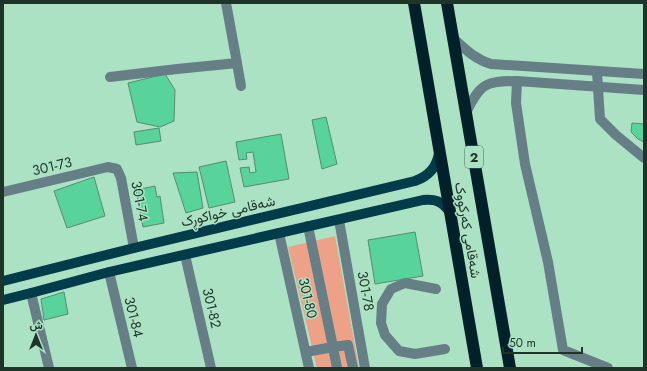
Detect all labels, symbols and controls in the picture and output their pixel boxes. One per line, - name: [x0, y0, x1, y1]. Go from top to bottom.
- road number: 2: [465, 146, 483, 168]
- street label: 301-73: [30, 152, 74, 180]
- street label: 301-74: [126, 179, 154, 223]
- street label: شەقامی کەرکووک: [450, 180, 486, 280]
- street label: شەقامی خواکوڕک: [179, 190, 278, 234]
- street label: 301-78: [353, 269, 379, 313]
- street label: 301-80: [294, 276, 322, 320]
- street label: 301-82: [198, 286, 226, 330]
- street label: 301-84: [119, 295, 149, 339]
- north arrow: [16, 315, 56, 355]
- text: ش: [29, 317, 43, 333]
- scale bar: [503, 329, 582, 355]
- text: 50 m: [509, 334, 536, 352]

